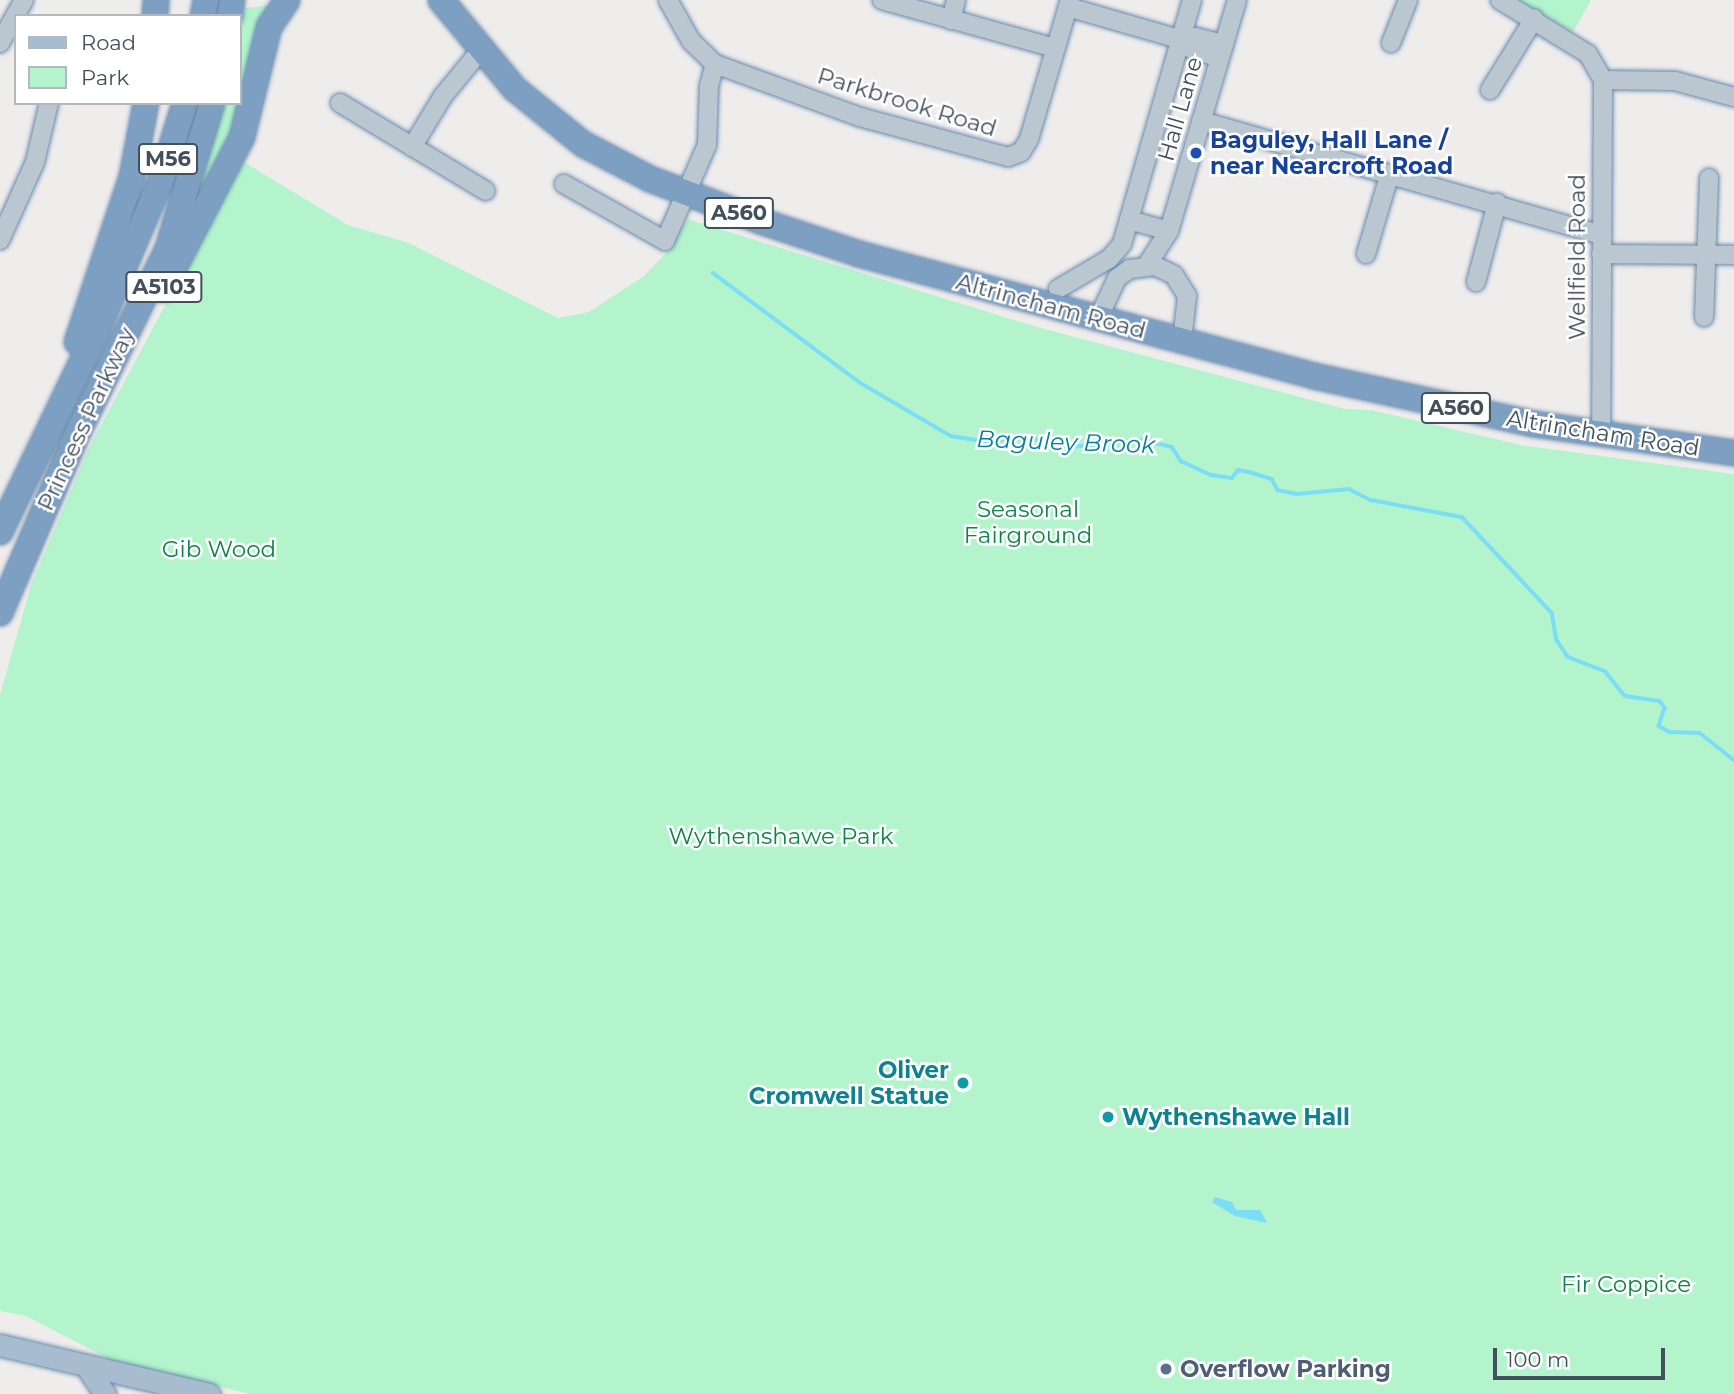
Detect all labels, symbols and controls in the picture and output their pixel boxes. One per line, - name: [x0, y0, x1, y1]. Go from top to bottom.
- legend: [14, 14, 242, 105]
- text: Road: [81, 30, 136, 55]
- street label: Hall Lane: [1152, 54, 1208, 164]
- street label: Parkbrook Road: [814, 62, 1000, 142]
- text: Park: [81, 65, 129, 90]
- place label: Baguley, Hall Lane / near Nearcroft Road: [1210, 126, 1453, 180]
- road number: M56: [136, 142, 200, 176]
- marker: Baguley, Hall Lane / near Nearcroft Road: [1188, 145, 1204, 161]
- street label: Wellfield Road: [1563, 174, 1591, 340]
- road number: A560: [702, 196, 776, 230]
- street label: Altrincham Road: [953, 267, 1149, 345]
- road number: A5103: [124, 270, 204, 304]
- street label: Princess Parkway: [31, 323, 141, 515]
- road number: A560: [1419, 390, 1493, 426]
- street label: Altrincham Road: [1505, 404, 1701, 462]
- water label: Baguley Brook: [976, 424, 1156, 460]
- park label: Seasonal Fairground: [964, 495, 1092, 549]
- park label: Gib Wood: [162, 535, 276, 563]
- park label: Wythenshawe Park: [669, 822, 893, 850]
- place label: Oliver Cromwell Statue: [749, 1056, 949, 1110]
- marker: Oliver Cromwell Statue: [955, 1075, 971, 1091]
- place label: Wythenshawe Hall: [1122, 1103, 1350, 1131]
- marker: Wythenshawe Hall: [1100, 1109, 1116, 1125]
- park label: Fir Coppice: [1561, 1270, 1691, 1298]
- scale bar: [1496, 1334, 1668, 1378]
- text: 100 m: [1506, 1347, 1569, 1372]
- place label: Overflow Parking: [1180, 1355, 1391, 1383]
- marker: Overflow Parking: [1158, 1361, 1174, 1377]

